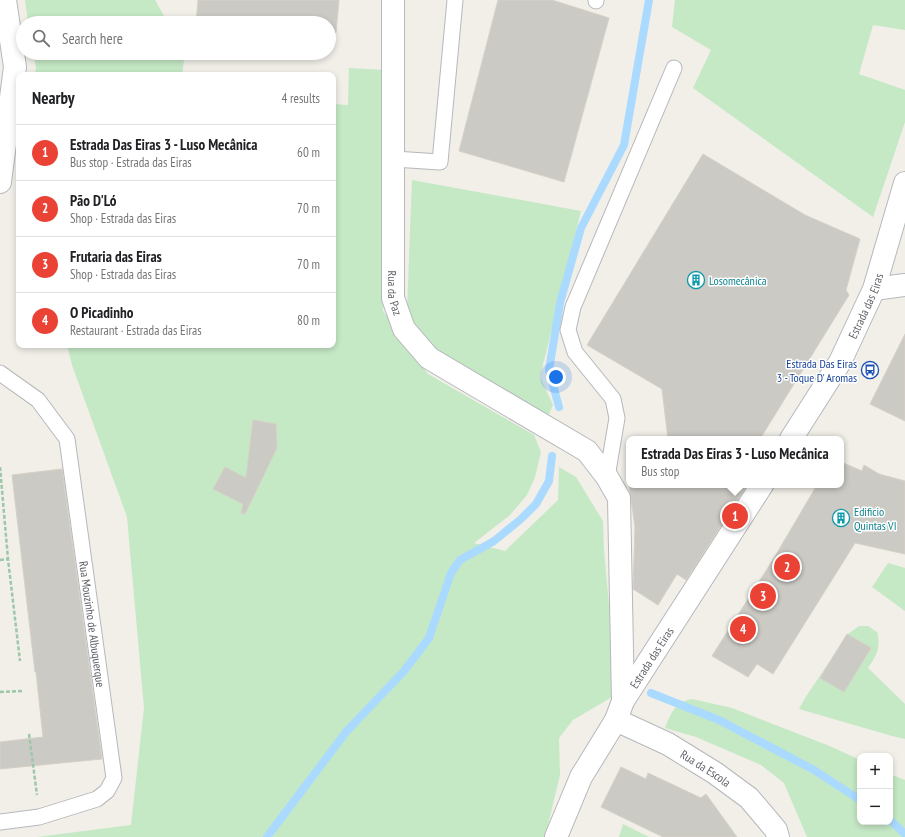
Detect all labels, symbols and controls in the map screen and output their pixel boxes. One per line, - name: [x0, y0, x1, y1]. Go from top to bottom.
- search box: [16, 16, 336, 60]
- icon: search: [30, 27, 52, 49]
- text: Search here: [62, 29, 123, 48]
- text: Nearby: [32, 87, 75, 109]
- text: 4 results: [281, 90, 320, 107]
- text: Estrada Das Eiras 3 - Luso Mecânica: [70, 135, 258, 154]
- text: 1: [42, 144, 48, 161]
- text: 60 m: [297, 144, 320, 161]
- text: Bus stop · Estrada das Eiras: [70, 154, 192, 171]
- text: Pão D'Ló: [70, 191, 116, 210]
- text: 2: [42, 200, 48, 217]
- text: 70 m: [297, 200, 320, 217]
- text: Shop · Estrada das Eiras: [70, 210, 176, 227]
- text: Frutaria das Eiras: [70, 247, 162, 266]
- text: 3: [42, 256, 48, 273]
- text: 70 m: [297, 256, 320, 273]
- text: Shop · Estrada das Eiras: [70, 266, 176, 283]
- street label: Rua da Paz: [386, 270, 406, 317]
- building icon: Losomecânica: [686, 270, 706, 290]
- street label: Estrada das Eiras: [845, 271, 886, 341]
- place label: Losomecânica: [709, 273, 767, 288]
- text: O Picadinho: [70, 303, 133, 322]
- text: 4: [42, 312, 48, 329]
- text: 80 m: [297, 312, 320, 329]
- text: Restaurant · Estrada das Eiras: [70, 322, 202, 339]
- place label: Estrada Das Eiras 3 - Toque D' Aromas: [777, 356, 857, 385]
- bus stop icon: Estrada Das Eiras 3 - Toque D' Aromas: [860, 360, 880, 380]
- your location: [546, 367, 566, 387]
- popup: [626, 436, 844, 488]
- text: Estrada Das Eiras 3 - Luso Mecânica: [641, 444, 829, 463]
- text: Bus stop: [641, 463, 679, 480]
- pin: 1: [722, 501, 748, 531]
- place label: Edificio Quintas VI: [854, 504, 896, 533]
- building icon: Edificio Quintas VI: [831, 508, 851, 528]
- pin: 2: [774, 552, 800, 582]
- street label: Rua Mouzinho de Albuquerque: [77, 560, 109, 688]
- pin: 3: [750, 581, 776, 611]
- pin: 4: [730, 614, 756, 644]
- street label: Estrada das Eiras: [626, 624, 676, 691]
- street label: Rua da Escola: [678, 746, 734, 790]
- map controls: [857, 753, 893, 825]
- button: +: [857, 753, 893, 789]
- button: −: [857, 789, 893, 825]

